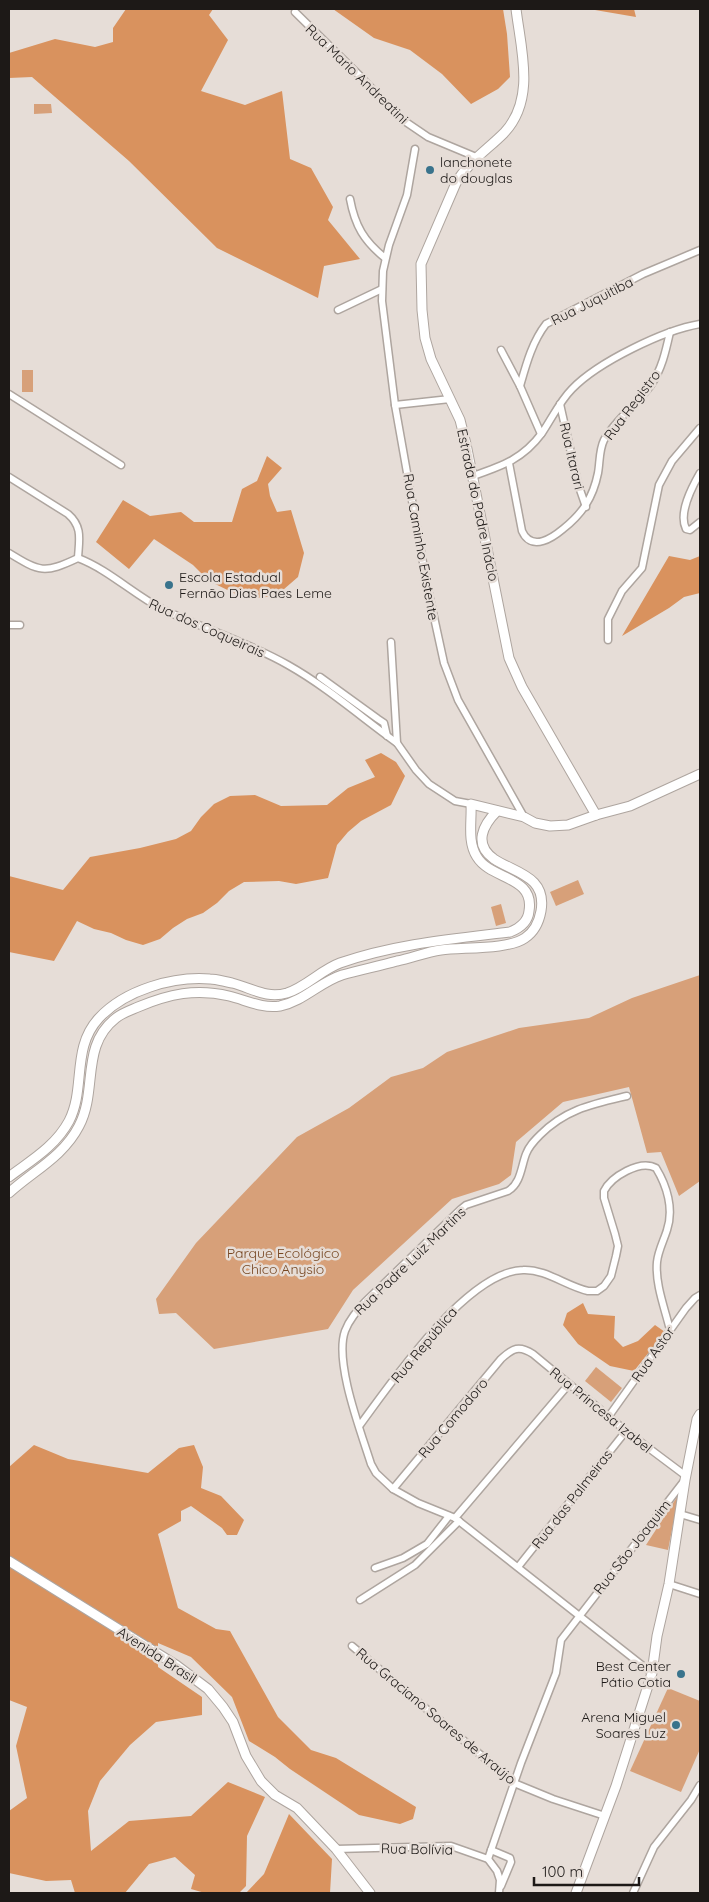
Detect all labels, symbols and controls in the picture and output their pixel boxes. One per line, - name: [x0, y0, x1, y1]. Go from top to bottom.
- street label: Rua Mario Andreatini: [302, 20, 412, 128]
- place label: lanchonete do douglas: [440, 153, 513, 187]
- marker: lanchonete do douglas: [424, 164, 436, 176]
- street label: Rua Juquitiba: [548, 273, 636, 329]
- street label: Rua Registro: [600, 366, 664, 444]
- street label: Rua Itarari: [556, 421, 588, 491]
- street label: Estrada do Padre Inácio: [453, 427, 503, 583]
- street label: Rua Caminho Existente: [399, 472, 443, 622]
- place label: Escola Estadual Fernão Dias Paes Leme: [179, 568, 332, 602]
- marker: Escola Estadual Fernão Dias Paes Leme: [163, 579, 175, 591]
- street label: Rua dos Coqueirais: [146, 594, 268, 662]
- street label: Rua Padre Luiz Martins: [350, 1203, 470, 1319]
- park label: Parque Ecológico Chico Anysio: [227, 1244, 339, 1278]
- street label: Rua República: [387, 1303, 461, 1387]
- street label: Rua Astor: [627, 1322, 679, 1385]
- street label: Rua Princesa Izabel: [546, 1363, 656, 1457]
- street label: Rua Comodoro: [414, 1374, 492, 1462]
- street label: Rua das Palmeiras: [528, 1446, 616, 1552]
- street label: Rua São Joaquim: [589, 1496, 675, 1598]
- street label: Avenida Brasil: [114, 1623, 200, 1687]
- street label: Rua Graciano Soares de Araújo: [352, 1644, 520, 1788]
- place label: Best Center Pátio Cotia: [596, 1657, 672, 1691]
- marker: Best Center Pátio Cotia: [675, 1668, 687, 1680]
- place label: Arena Miguel Soares Luz: [581, 1708, 666, 1742]
- marker: Arena Miguel Soares Luz: [670, 1719, 682, 1731]
- street label: Rua Bolívia: [381, 1839, 453, 1859]
- scale bar: [534, 1854, 639, 1886]
- text: 100 m: [542, 1862, 583, 1881]

